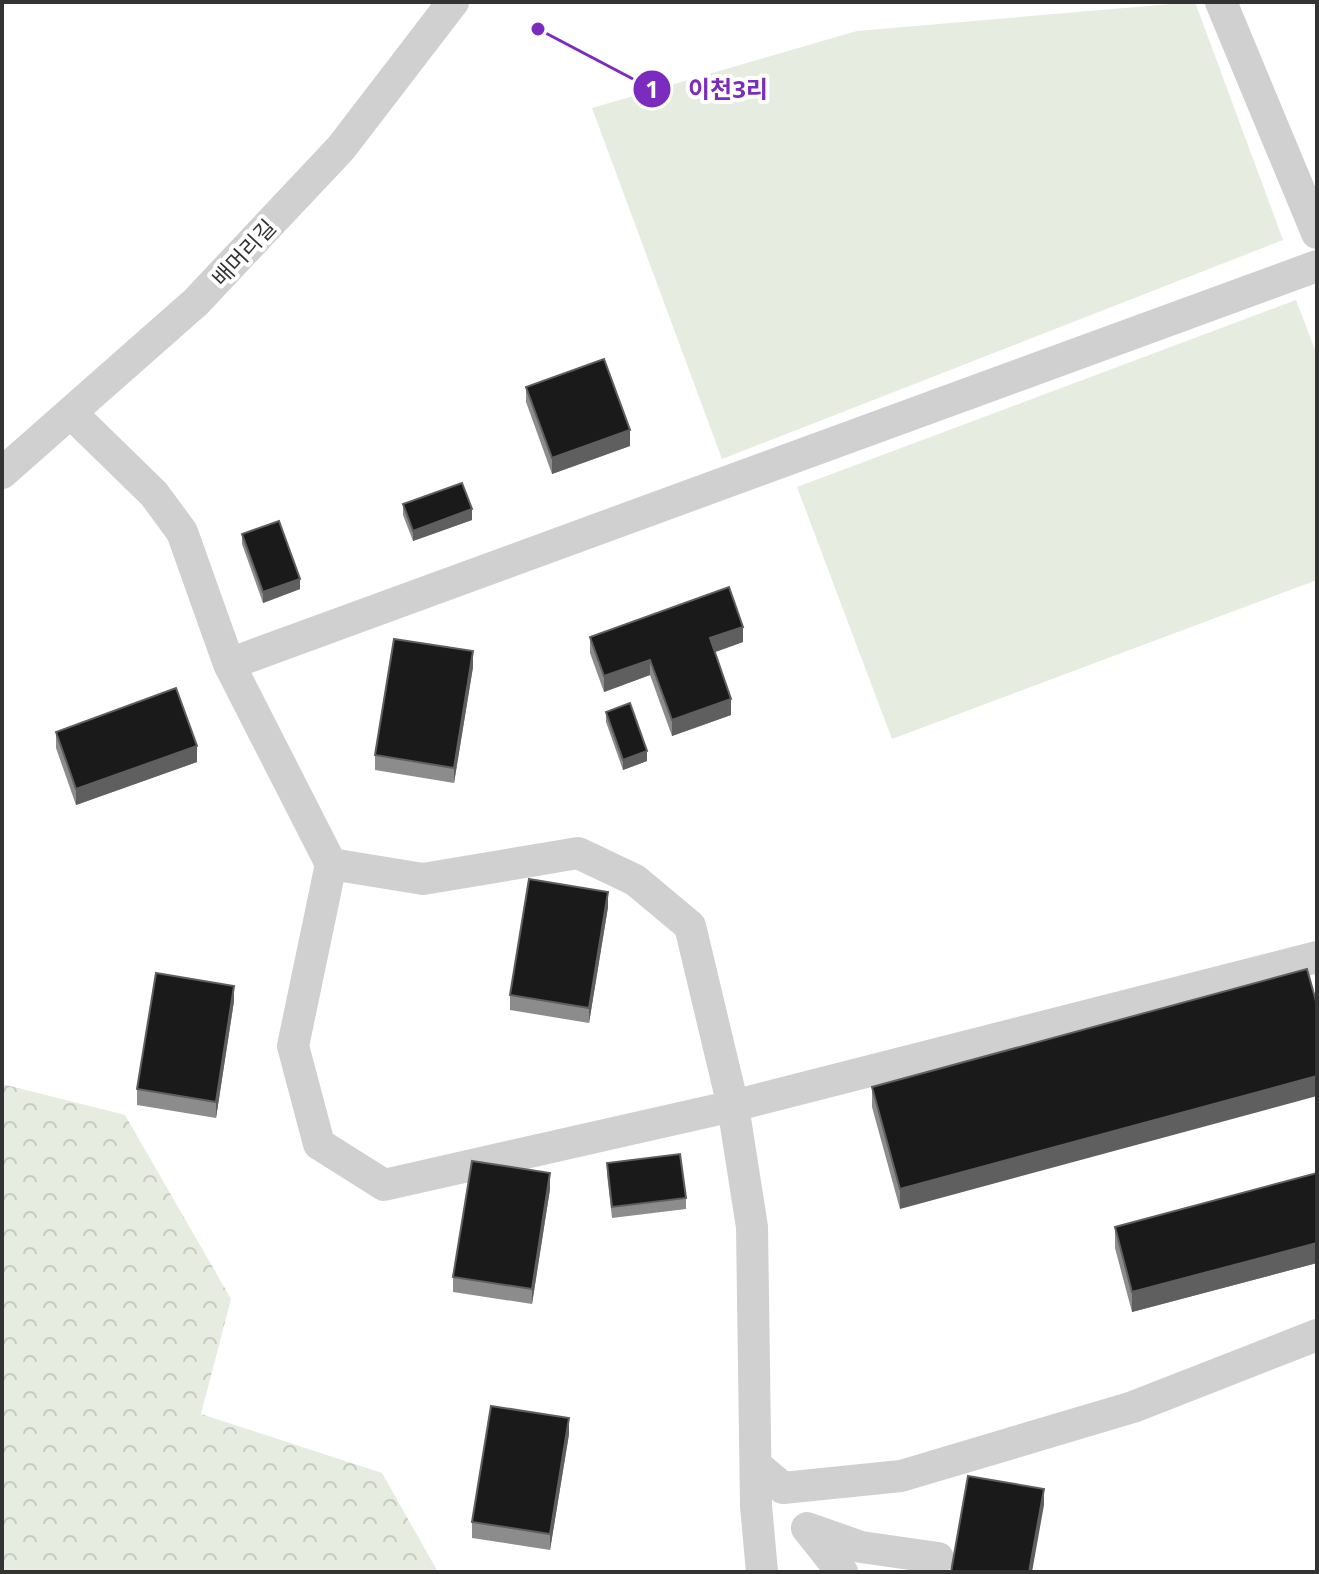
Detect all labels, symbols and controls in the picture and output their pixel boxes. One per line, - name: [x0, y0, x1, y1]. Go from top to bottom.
- callout: 이천3리: [632, 65, 784, 113]
- text: 1: [645, 72, 659, 105]
- text: 이천3리: [688, 72, 768, 105]
- street label: 배머리길: [204, 212, 282, 292]

